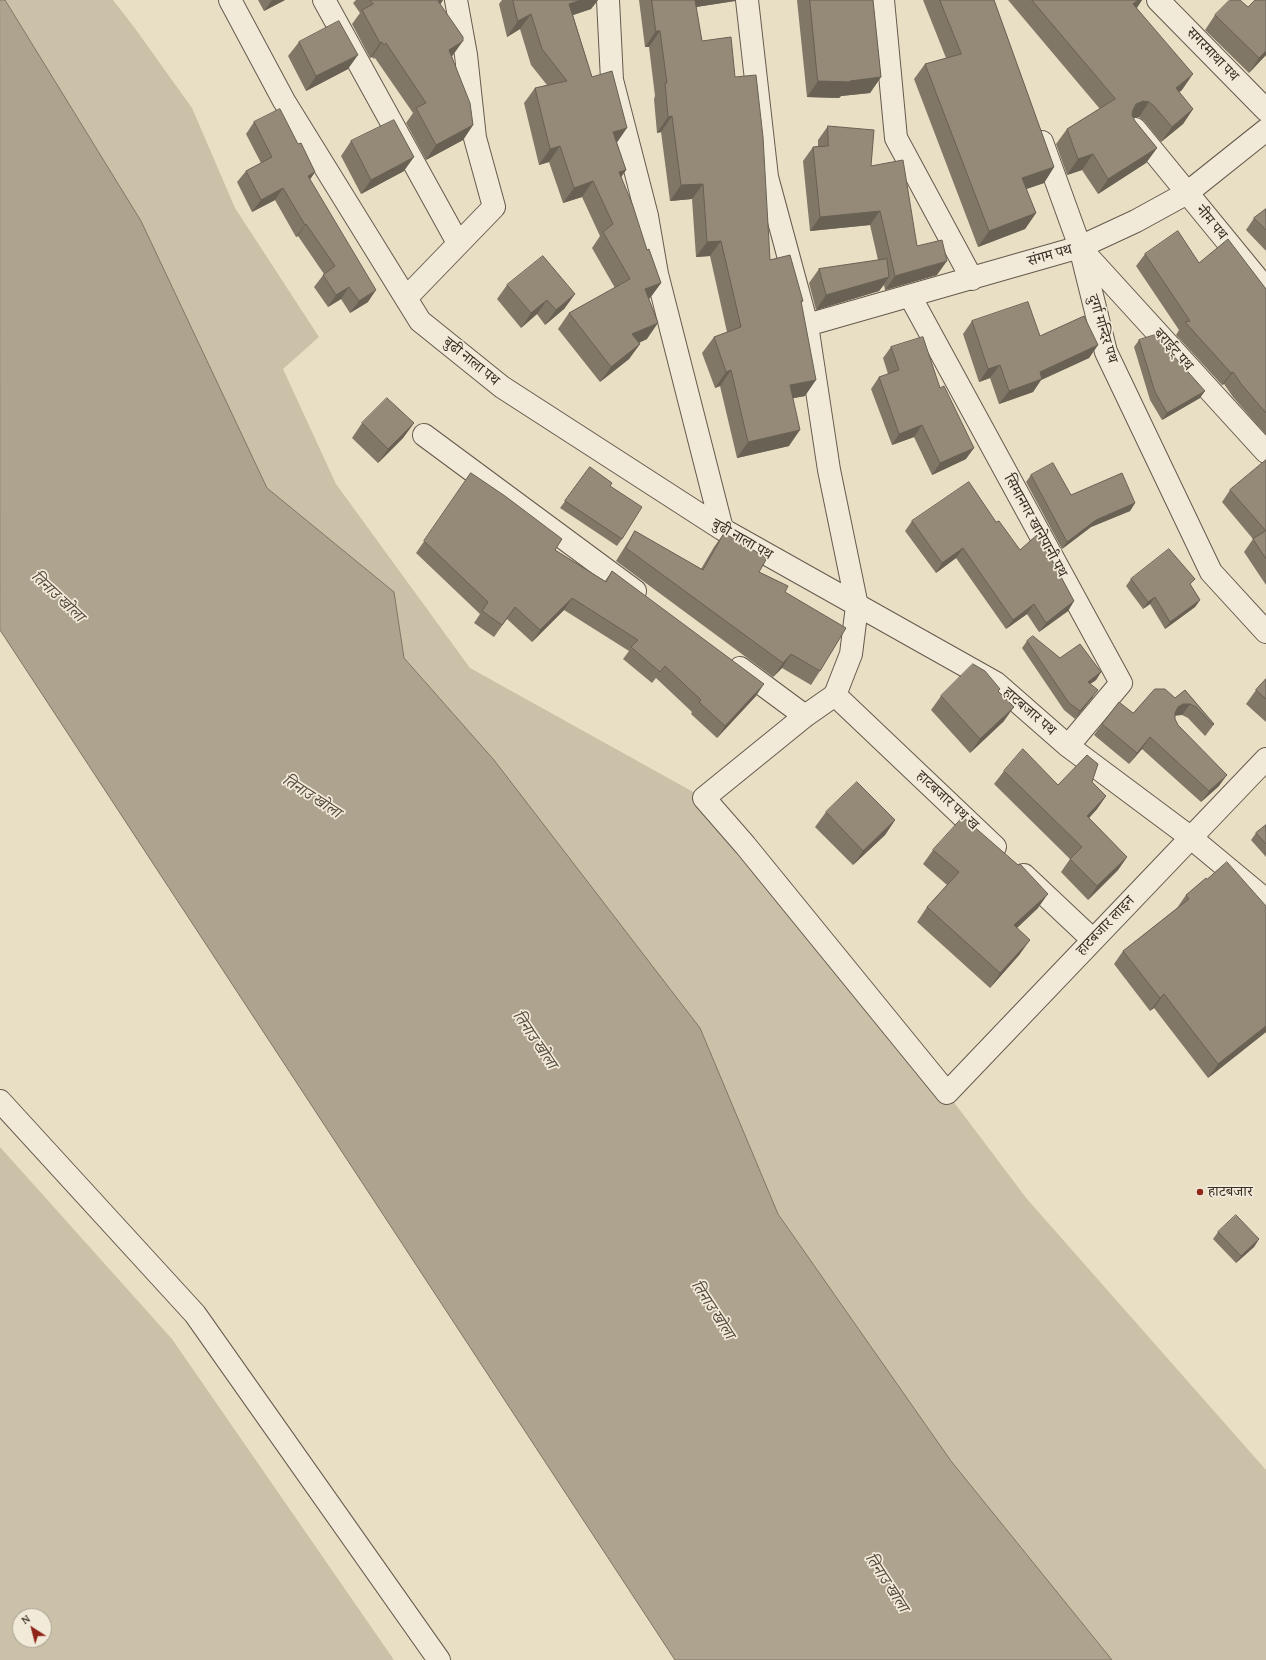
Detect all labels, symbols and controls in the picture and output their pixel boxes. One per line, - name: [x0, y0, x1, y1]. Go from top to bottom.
- street label: सगरमाथा पथ: [1182, 24, 1242, 86]
- street label: नीम पथ: [1191, 202, 1231, 244]
- street label: संगम पथ: [1026, 241, 1074, 271]
- street label: दुर्गा मन्दिर पथ: [1083, 293, 1121, 365]
- street label: बराईट् पथ: [1149, 325, 1197, 375]
- street label: बुढी नाला पथ: [439, 334, 503, 390]
- street label: सिमानगर खानेपानी पथ: [999, 471, 1071, 581]
- street label: बुढी नाला पथ: [708, 515, 776, 565]
- water label: तिनाउ खोला: [26, 568, 88, 626]
- street label: हाटबजार पथ: [999, 684, 1059, 740]
- street label: हाटबजार पथ ख: [912, 768, 982, 834]
- water label: तिनाउ खोला: [278, 771, 344, 823]
- street label: हाटबजार लाइन: [1073, 892, 1139, 960]
- water label: तिनाउ खोला: [508, 1007, 560, 1073]
- place label: हाटबजार: [1208, 1183, 1253, 1201]
- marker: हाटबजार: [1195, 1187, 1205, 1197]
- water label: तिनाउ खोला: [686, 1277, 738, 1343]
- water label: तिनाउ खोला: [860, 1550, 912, 1616]
- north arrow: [12, 1608, 52, 1648]
- text: N: [18, 1610, 33, 1628]

